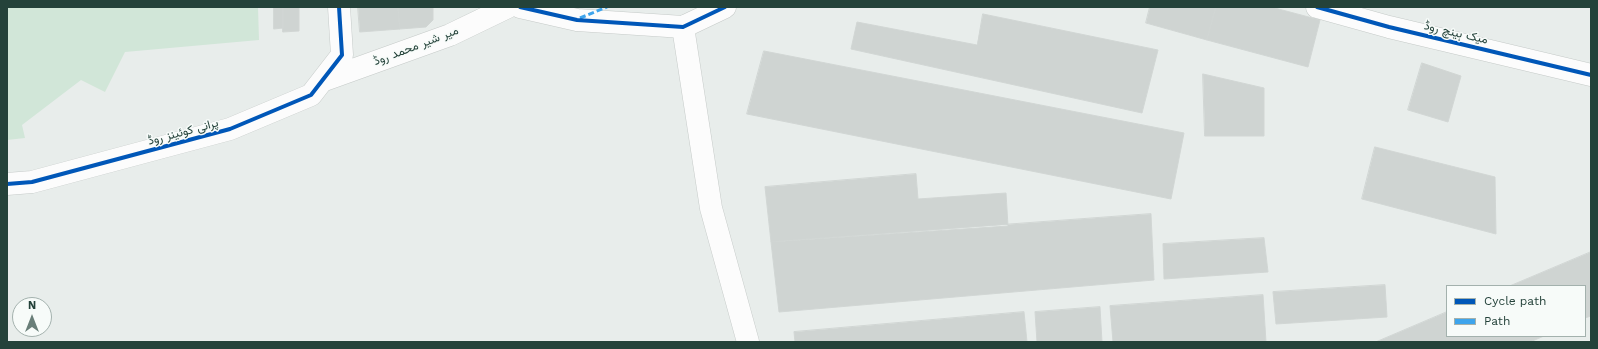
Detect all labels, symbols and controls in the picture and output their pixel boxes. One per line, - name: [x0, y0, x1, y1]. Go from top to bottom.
- street label: میک ہینچ روڈ: [1423, 19, 1489, 47]
- street label: میر شیر محمد روڈ: [372, 23, 460, 69]
- street label: پرانی کوئینز روڈ: [146, 116, 220, 148]
- legend: [1446, 285, 1586, 337]
- text: Cycle path: [1484, 294, 1546, 308]
- north arrow: [12, 297, 52, 337]
- text: N: [28, 299, 36, 312]
- text: Path: [1484, 314, 1510, 328]

